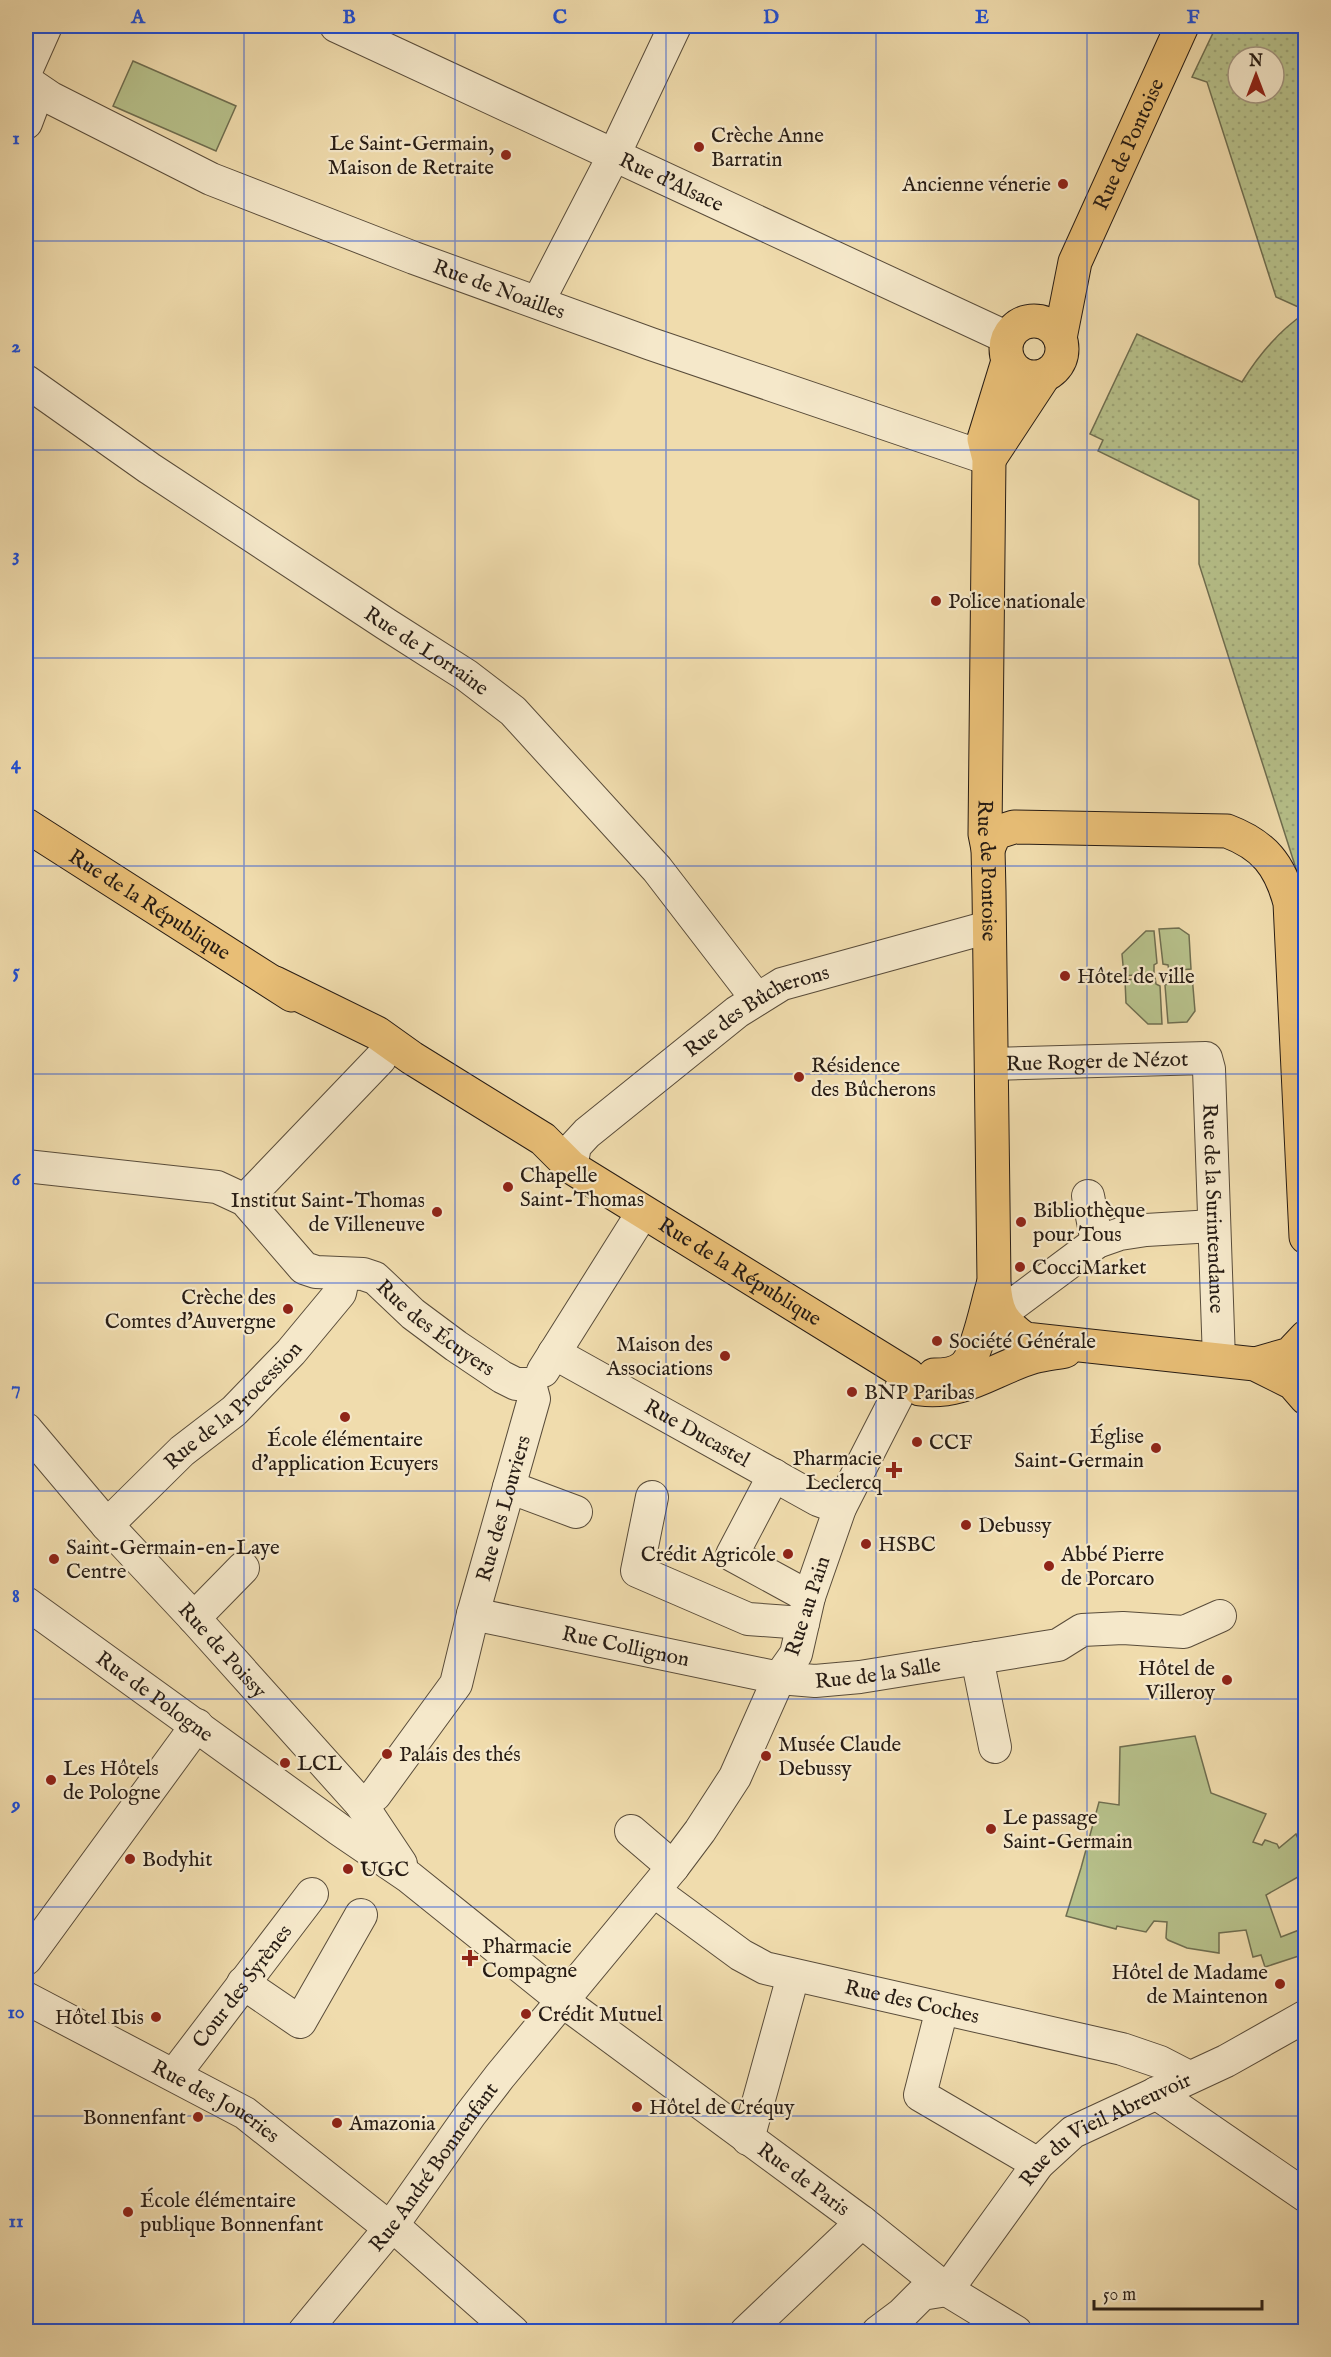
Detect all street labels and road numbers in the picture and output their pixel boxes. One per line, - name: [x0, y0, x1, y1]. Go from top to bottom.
- street label: Rue de Pontoise: [1088, 74, 1172, 215]
- street label: Rue d'Alsace: [614, 147, 728, 219]
- street label: Rue de Noailles: [429, 254, 568, 327]
- street label: Rue de Lorraine: [358, 601, 494, 703]
- street label: Rue de Pontoise: [970, 800, 1002, 942]
- street label: Rue de la République: [63, 844, 235, 967]
- street label: Rue des Bûcherons: [679, 960, 832, 1064]
- street label: Rue Roger de Nézot: [1005, 1047, 1189, 1079]
- street label: Rue de la Surintendance: [1195, 1103, 1229, 1314]
- street label: Rue de la République: [653, 1212, 826, 1333]
- street label: Rue des Écuyers: [370, 1274, 499, 1383]
- street label: Rue de la Procession: [159, 1336, 309, 1476]
- street label: Rue Ducastel: [639, 1394, 754, 1474]
- street label: Rue des Louviers: [471, 1432, 538, 1585]
- street label: Rue au Pain: [780, 1553, 837, 1660]
- street label: Rue de Poissy: [171, 1597, 272, 1705]
- street label: Rue Collignon: [559, 1621, 692, 1674]
- street label: Rue de Pologne: [90, 1646, 218, 1749]
- street label: Rue de la Salle: [814, 1652, 943, 1696]
- street label: Cour des Syrènes: [187, 1920, 299, 2054]
- street label: Rue des Coches: [842, 1974, 982, 2031]
- street label: Rue des Joueries: [147, 2054, 284, 2150]
- street label: Rue du Vieil Abreuvoir: [1014, 2067, 1196, 2192]
- street label: Rue André Bonnenfant: [364, 2078, 505, 2258]
- street label: Rue de Paris: [751, 2137, 854, 2223]

